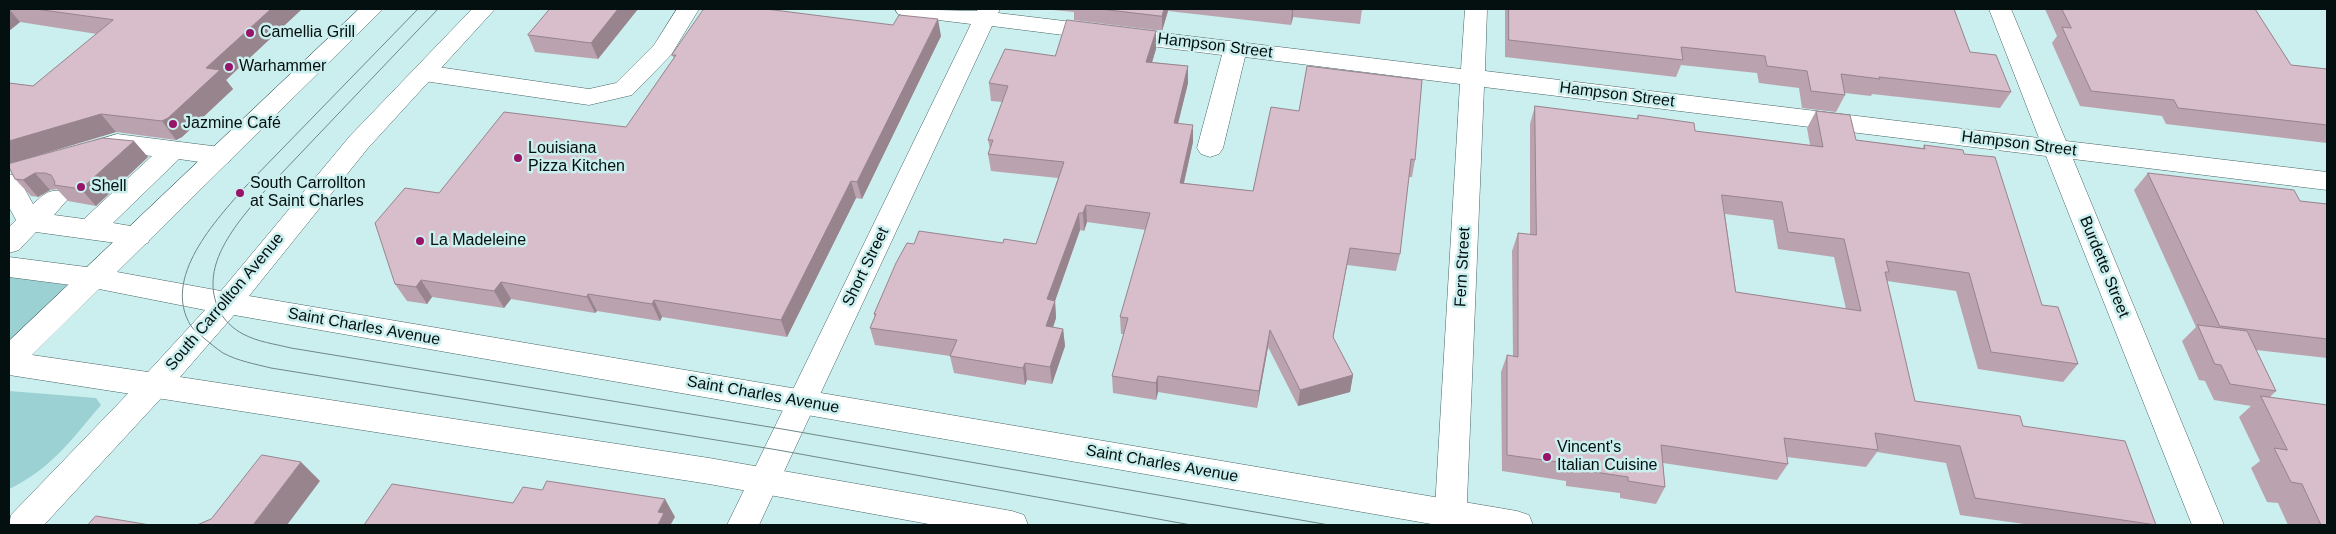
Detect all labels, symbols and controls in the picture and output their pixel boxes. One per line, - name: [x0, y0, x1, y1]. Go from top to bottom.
- place label: Camellia Grill: [260, 23, 355, 43]
- marker: Camellia Grill: [244, 27, 256, 39]
- street label: Hampson Street: [1156, 29, 1274, 63]
- place label: Warhammer: [239, 57, 326, 77]
- marker: Warhammer: [223, 61, 235, 73]
- street label: Hampson Street: [1558, 78, 1676, 112]
- place label: Jazmine Café: [183, 114, 281, 134]
- marker: Jazmine Café: [167, 118, 179, 130]
- street label: Hampson Street: [1960, 127, 2078, 161]
- place label: Louisiana Pizza Kitchen: [528, 139, 625, 177]
- marker: Louisiana Pizza Kitchen: [512, 152, 524, 164]
- place label: South Carrollton at Saint Charles: [250, 174, 366, 212]
- place label: Shell: [91, 177, 127, 197]
- marker: Shell: [75, 181, 87, 193]
- marker: South Carrollton at Saint Charles: [234, 187, 246, 199]
- street label: Burdette Street: [2075, 214, 2133, 320]
- street label: Short Street: [839, 224, 893, 310]
- street label: Fern Street: [1451, 227, 1475, 307]
- street label: South Carrollton Avenue: [162, 229, 288, 375]
- place label: La Madeleine: [430, 231, 526, 251]
- marker: La Madeleine: [414, 235, 426, 247]
- street label: Saint Charles Avenue: [286, 304, 442, 350]
- street label: Saint Charles Avenue: [685, 372, 841, 418]
- place label: Vincent's Italian Cuisine: [1557, 438, 1658, 476]
- street label: Saint Charles Avenue: [1084, 441, 1240, 487]
- marker: Vincent's Italian Cuisine: [1541, 451, 1553, 463]

